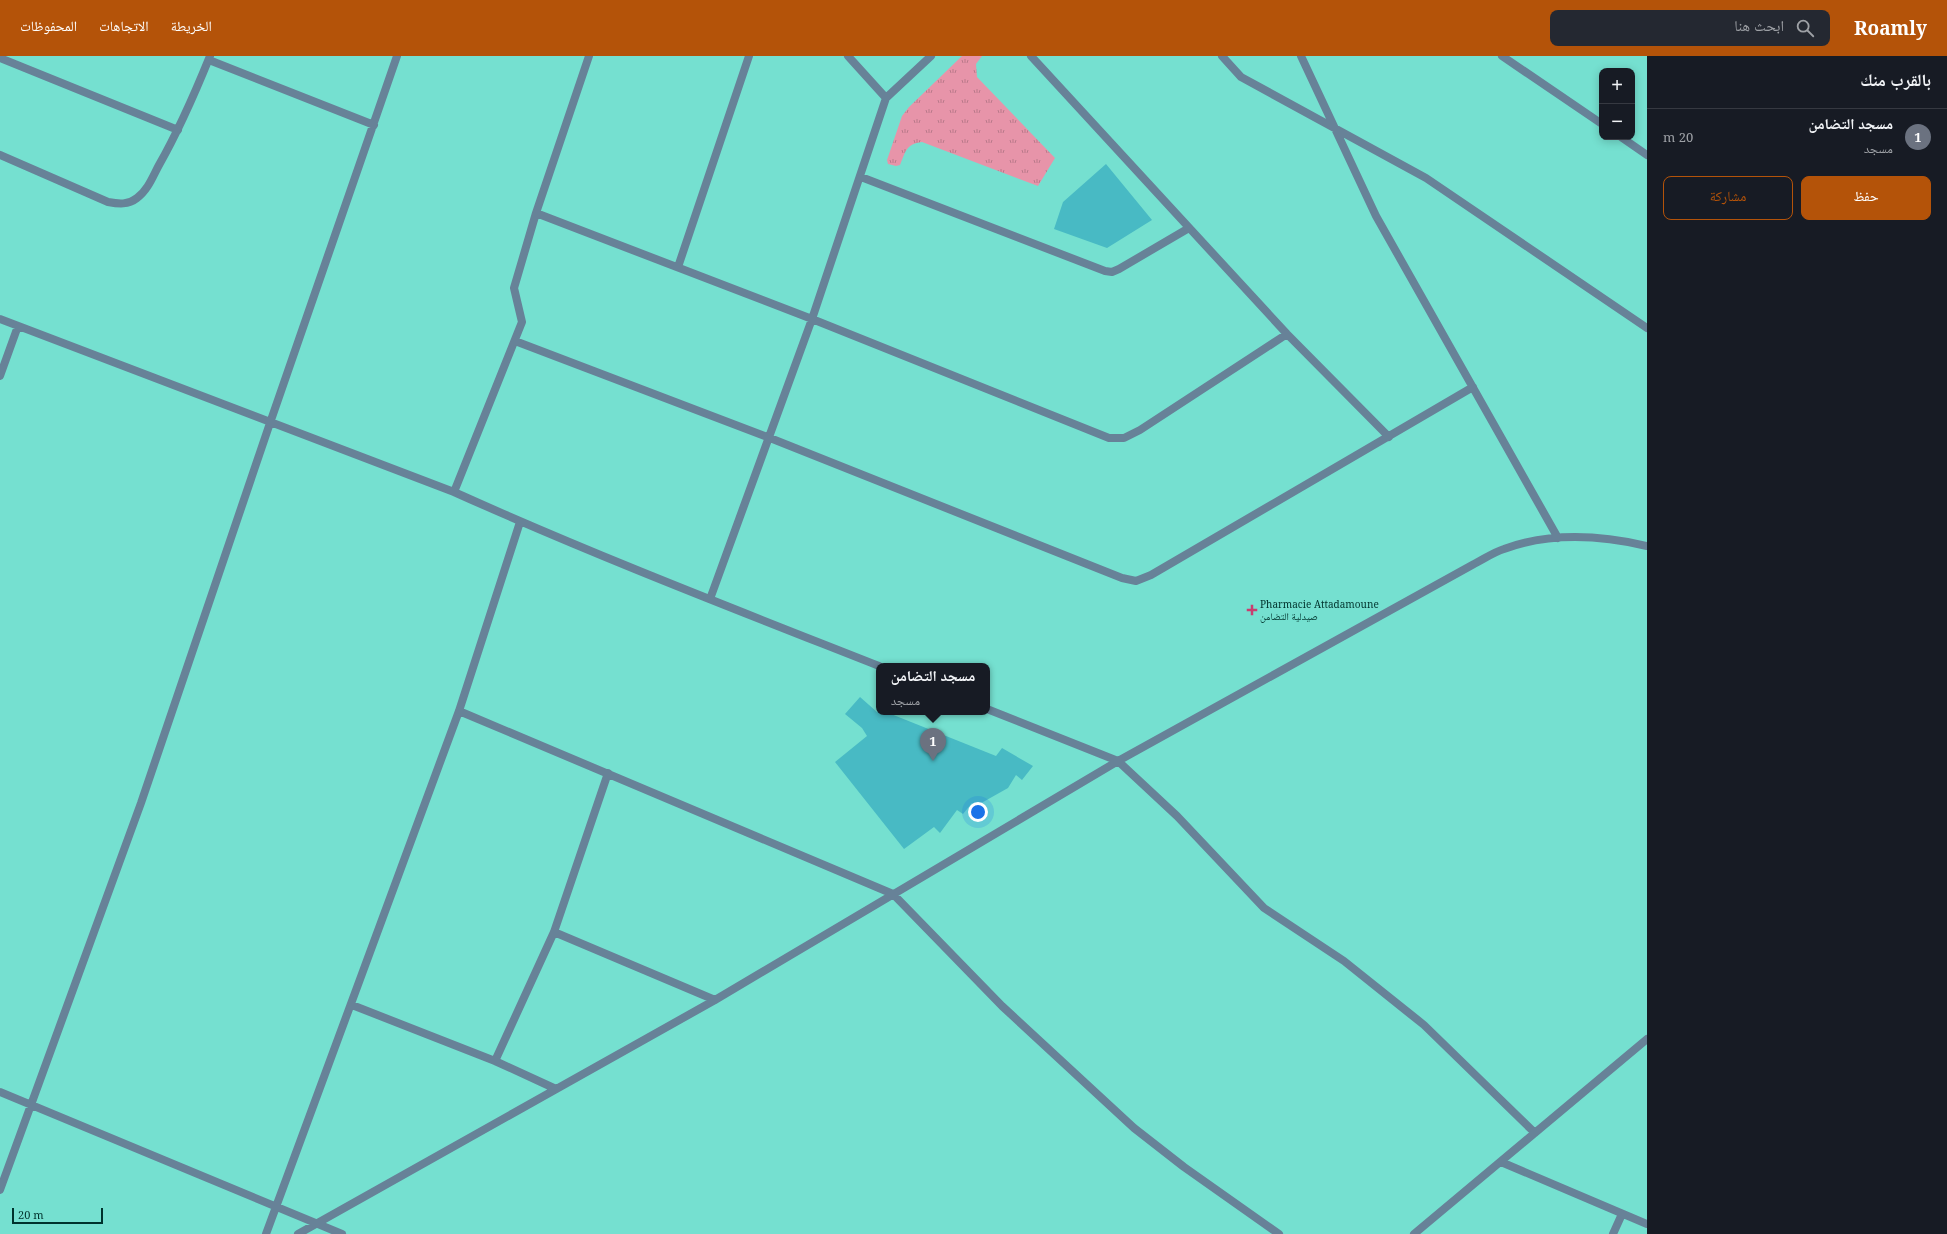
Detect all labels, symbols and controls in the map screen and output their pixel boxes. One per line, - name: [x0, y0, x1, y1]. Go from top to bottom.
- search box: [1550, 10, 1830, 46]
- text: ابحث هنا: [1734, 15, 1784, 35]
- text: Roamly: [1854, 15, 1927, 41]
- text: المحفوظات: [20, 16, 77, 35]
- text: الاتجاهات: [99, 16, 149, 35]
- text: الخريطة: [171, 16, 212, 35]
- icon: search: [1794, 17, 1816, 39]
- map controls: [1599, 68, 1635, 140]
- button: +: [1599, 68, 1635, 104]
- text: بالقرب منك: [1860, 68, 1931, 91]
- button: −: [1599, 104, 1635, 140]
- text: مسجد التضامن: [1808, 113, 1893, 133]
- text: 20 m: [1663, 128, 1693, 146]
- text: 1: [1914, 128, 1922, 146]
- text: مسجد: [1864, 139, 1893, 157]
- button: مشاركة: [1663, 176, 1793, 220]
- button: حفظ: [1801, 176, 1931, 220]
- place label: Pharmacie Attadamoune صيدلية التضامن: [1260, 597, 1379, 623]
- marker: Pharmacie Attadamoune صيدلية التضامن: [1247, 605, 1257, 615]
- popup: [876, 663, 990, 715]
- text: مسجد التضامن: [891, 665, 975, 685]
- text: مسجد: [891, 691, 920, 709]
- pin: 1: [920, 728, 946, 761]
- your location: [968, 802, 988, 822]
- scale bar: [12, 1206, 103, 1225]
- text: 20 m: [18, 1207, 44, 1222]

